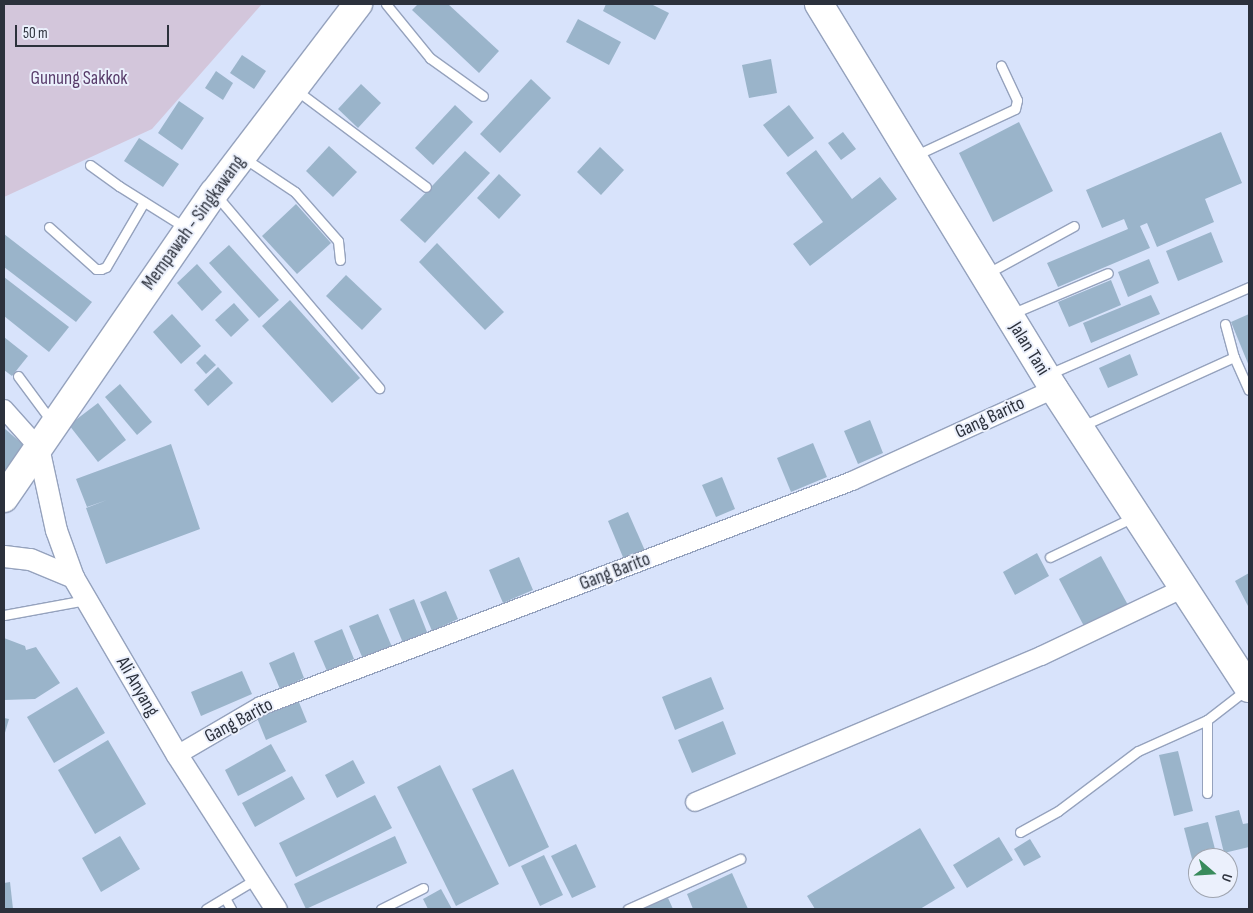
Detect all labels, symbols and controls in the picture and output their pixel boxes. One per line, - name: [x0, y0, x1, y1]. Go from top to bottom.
- scale bar: [18, 15, 171, 47]
- text: 50 m: [23, 24, 48, 43]
- park label: Gunung Sakkok: [30, 68, 128, 90]
- street label: Mempawah - Singkawang: [138, 151, 250, 295]
- street label: Jalan Tani: [1004, 318, 1054, 380]
- street label: Gang Barito: [952, 392, 1028, 444]
- street label: Gang Barito: [576, 548, 654, 596]
- street label: Ali Anyang: [111, 653, 163, 721]
- street label: Gang Barito: [201, 694, 277, 748]
- north arrow: [1188, 848, 1238, 898]
- text: U: [1217, 871, 1236, 884]

